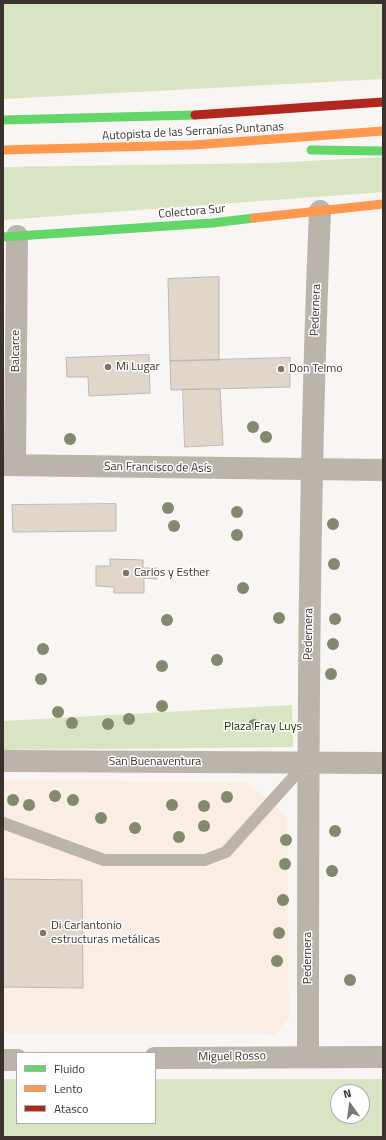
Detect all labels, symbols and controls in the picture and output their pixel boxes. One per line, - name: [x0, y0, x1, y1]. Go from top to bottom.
- street label: Autopista de las Serranías Puntanas: [102, 120, 284, 144]
- street label: Colectora Sur: [158, 202, 226, 222]
- street label: Pedernera: [308, 284, 324, 336]
- street label: Balcarce: [9, 330, 23, 372]
- place label: Mi Lugar: [116, 360, 160, 374]
- marker: Mi Lugar: [103, 362, 113, 372]
- place label: Don Telmo: [289, 362, 343, 376]
- marker: Don Telmo: [276, 364, 286, 374]
- street label: San Francisco de Asís: [104, 460, 212, 476]
- place label: Carlos y Esther: [134, 566, 210, 580]
- marker: Carlos y Esther: [121, 568, 131, 578]
- street label: Pedernera: [301, 608, 317, 660]
- park label: Plaza Fray Luys: [224, 720, 302, 734]
- street label: San Buenaventura: [109, 755, 201, 769]
- place label: Di Carlantonio estructuras metálicas: [51, 919, 160, 947]
- marker: Di Carlantonio estructuras metálicas: [38, 928, 48, 938]
- street label: Pedernera: [301, 932, 315, 984]
- street label: Miguel Rosso: [198, 1049, 266, 1065]
- legend: [16, 1052, 156, 1124]
- text: Fluido: [54, 1059, 85, 1078]
- text: Lento: [54, 1079, 83, 1098]
- north arrow: [330, 1084, 370, 1124]
- text: N: [342, 1085, 353, 1102]
- text: Atasco: [54, 1099, 88, 1118]

